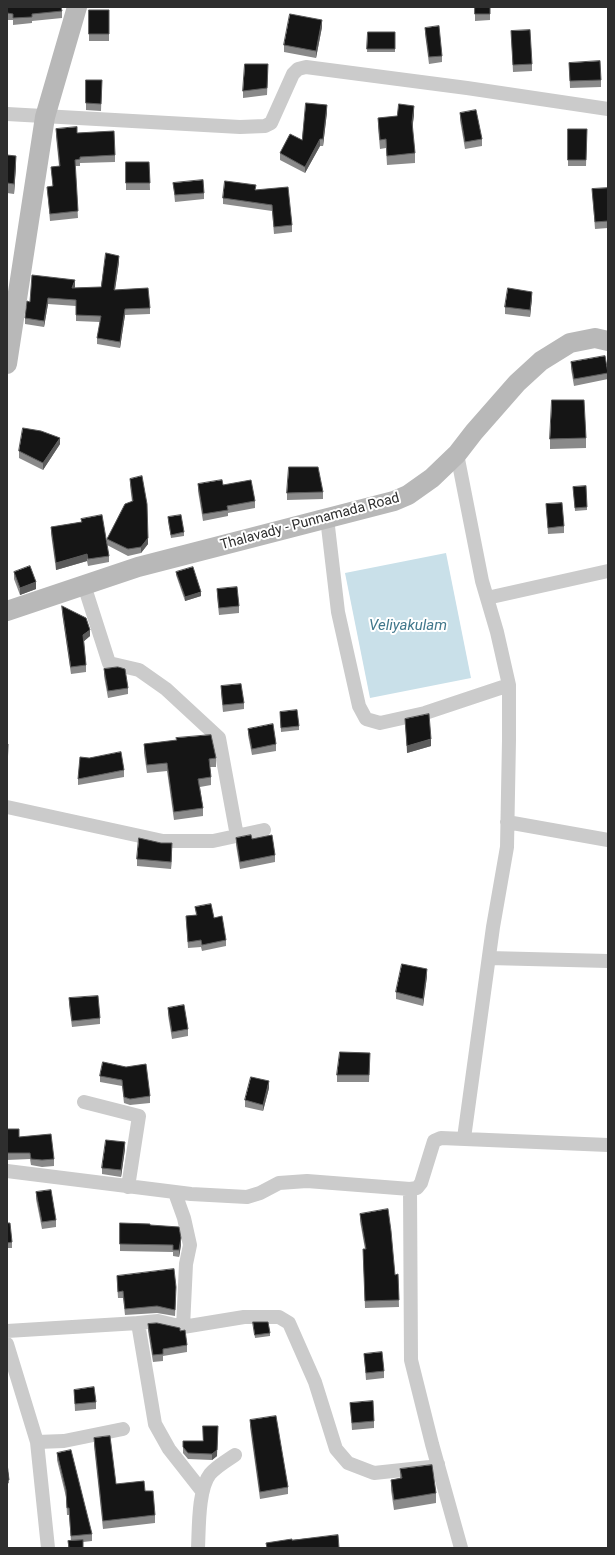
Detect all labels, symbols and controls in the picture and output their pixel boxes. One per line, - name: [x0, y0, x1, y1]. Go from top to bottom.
- street label: Thalavady - Punnamada Road: [219, 490, 401, 554]
- water label: Veliyakulam: [369, 617, 447, 635]

